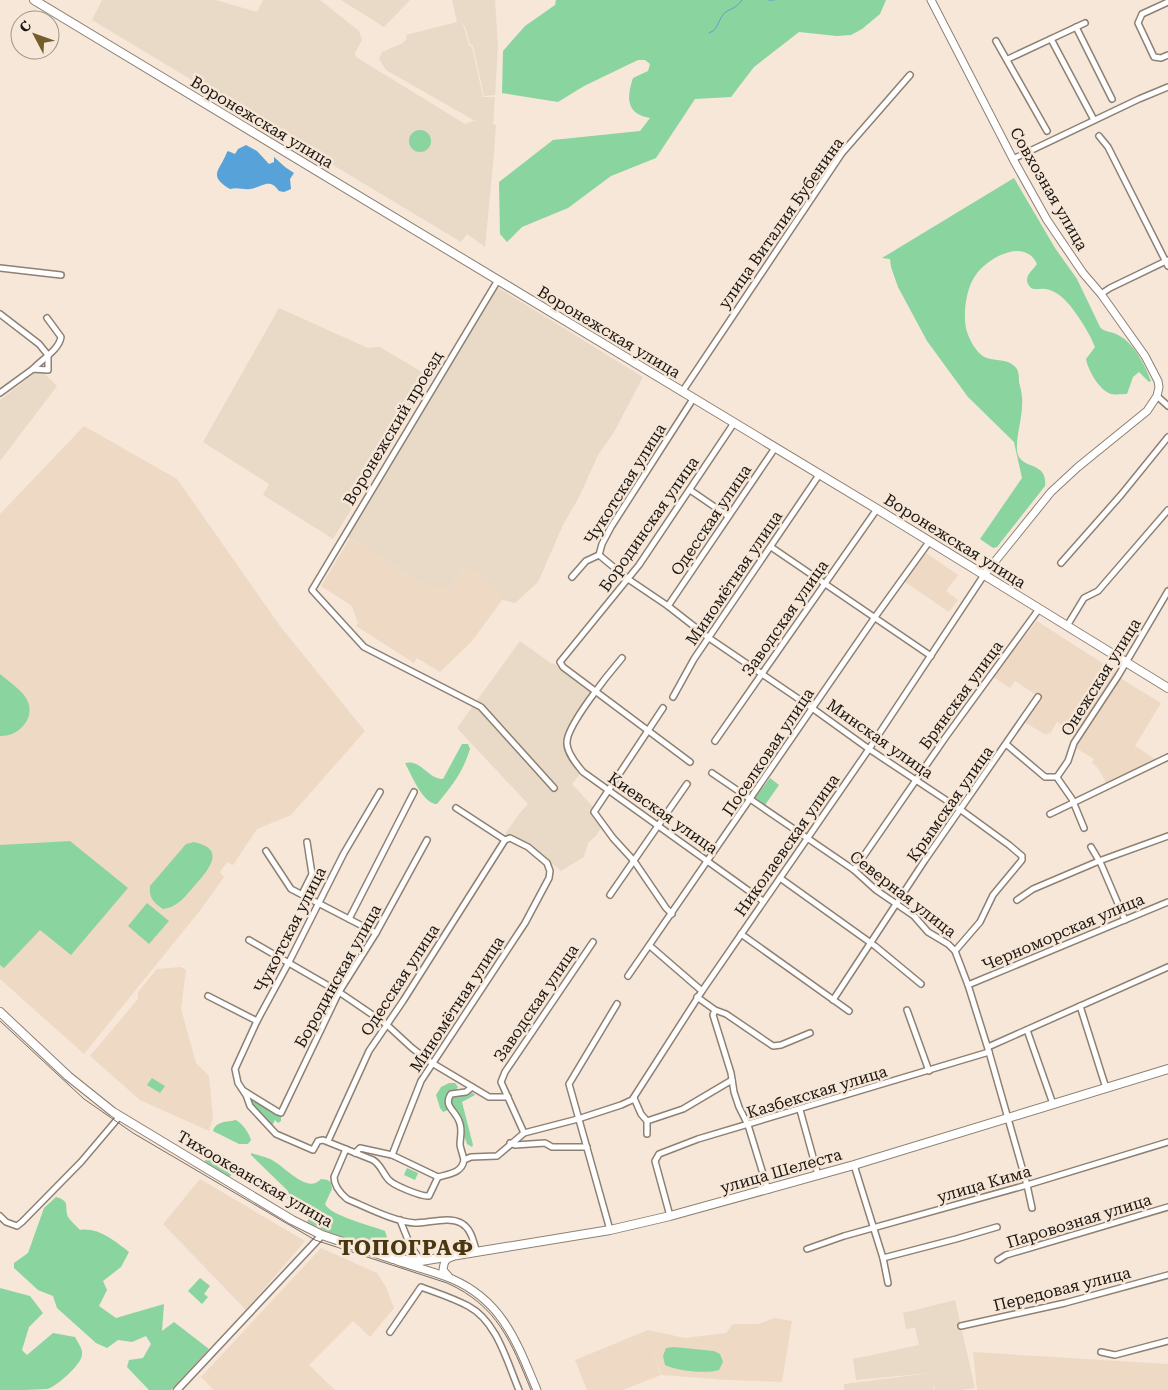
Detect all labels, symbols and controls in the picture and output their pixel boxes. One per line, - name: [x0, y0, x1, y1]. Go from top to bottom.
- north arrow: [10, 10, 60, 60]
- text: С: [16, 17, 35, 35]
- street label: Воронежская улица: [187, 72, 337, 172]
- street label: Совхозная улица: [1006, 124, 1092, 254]
- street label: улица Виталия Бубенина: [715, 134, 848, 312]
- street label: Воронежская улица: [534, 282, 684, 382]
- street label: Воронежский проезд: [339, 348, 447, 508]
- street label: Чукотская улица: [580, 420, 670, 548]
- street label: Бородинская улица: [595, 452, 703, 595]
- street label: Одесская улица: [667, 461, 755, 579]
- street label: Воронежская улица: [881, 490, 1030, 592]
- street label: Миномётная улица: [682, 507, 786, 649]
- street label: Заводская улица: [738, 556, 832, 680]
- street label: Онежская улица: [1057, 614, 1145, 739]
- street label: Брянская улица: [915, 637, 1007, 753]
- street label: Поселковая улица: [718, 684, 818, 819]
- street label: Минская улица: [823, 695, 937, 783]
- street label: Крымская улица: [903, 742, 997, 866]
- street label: Киевская улица: [605, 768, 722, 858]
- street label: Николаевская улица: [731, 770, 844, 920]
- street label: Северная улица: [846, 847, 960, 942]
- street label: Чукотская улица: [250, 863, 330, 996]
- street label: Черноморская улица: [979, 889, 1147, 975]
- street label: Бородинская улица: [291, 901, 385, 1051]
- street label: Одесская улица: [357, 920, 443, 1040]
- street label: Миномётная улица: [406, 932, 508, 1075]
- street label: Заводская улица: [490, 940, 582, 1065]
- street label: Казбекская улица: [744, 1061, 890, 1122]
- street label: Тихоокеанская улица: [174, 1127, 337, 1232]
- street label: улица Шелеста: [718, 1145, 844, 1197]
- street label: улица Кима: [935, 1161, 1033, 1206]
- street label: Паровозная улица: [1004, 1190, 1154, 1252]
- district label: ТОПОГРАФ: [338, 1236, 474, 1260]
- street label: Передовая улица: [991, 1263, 1133, 1315]

